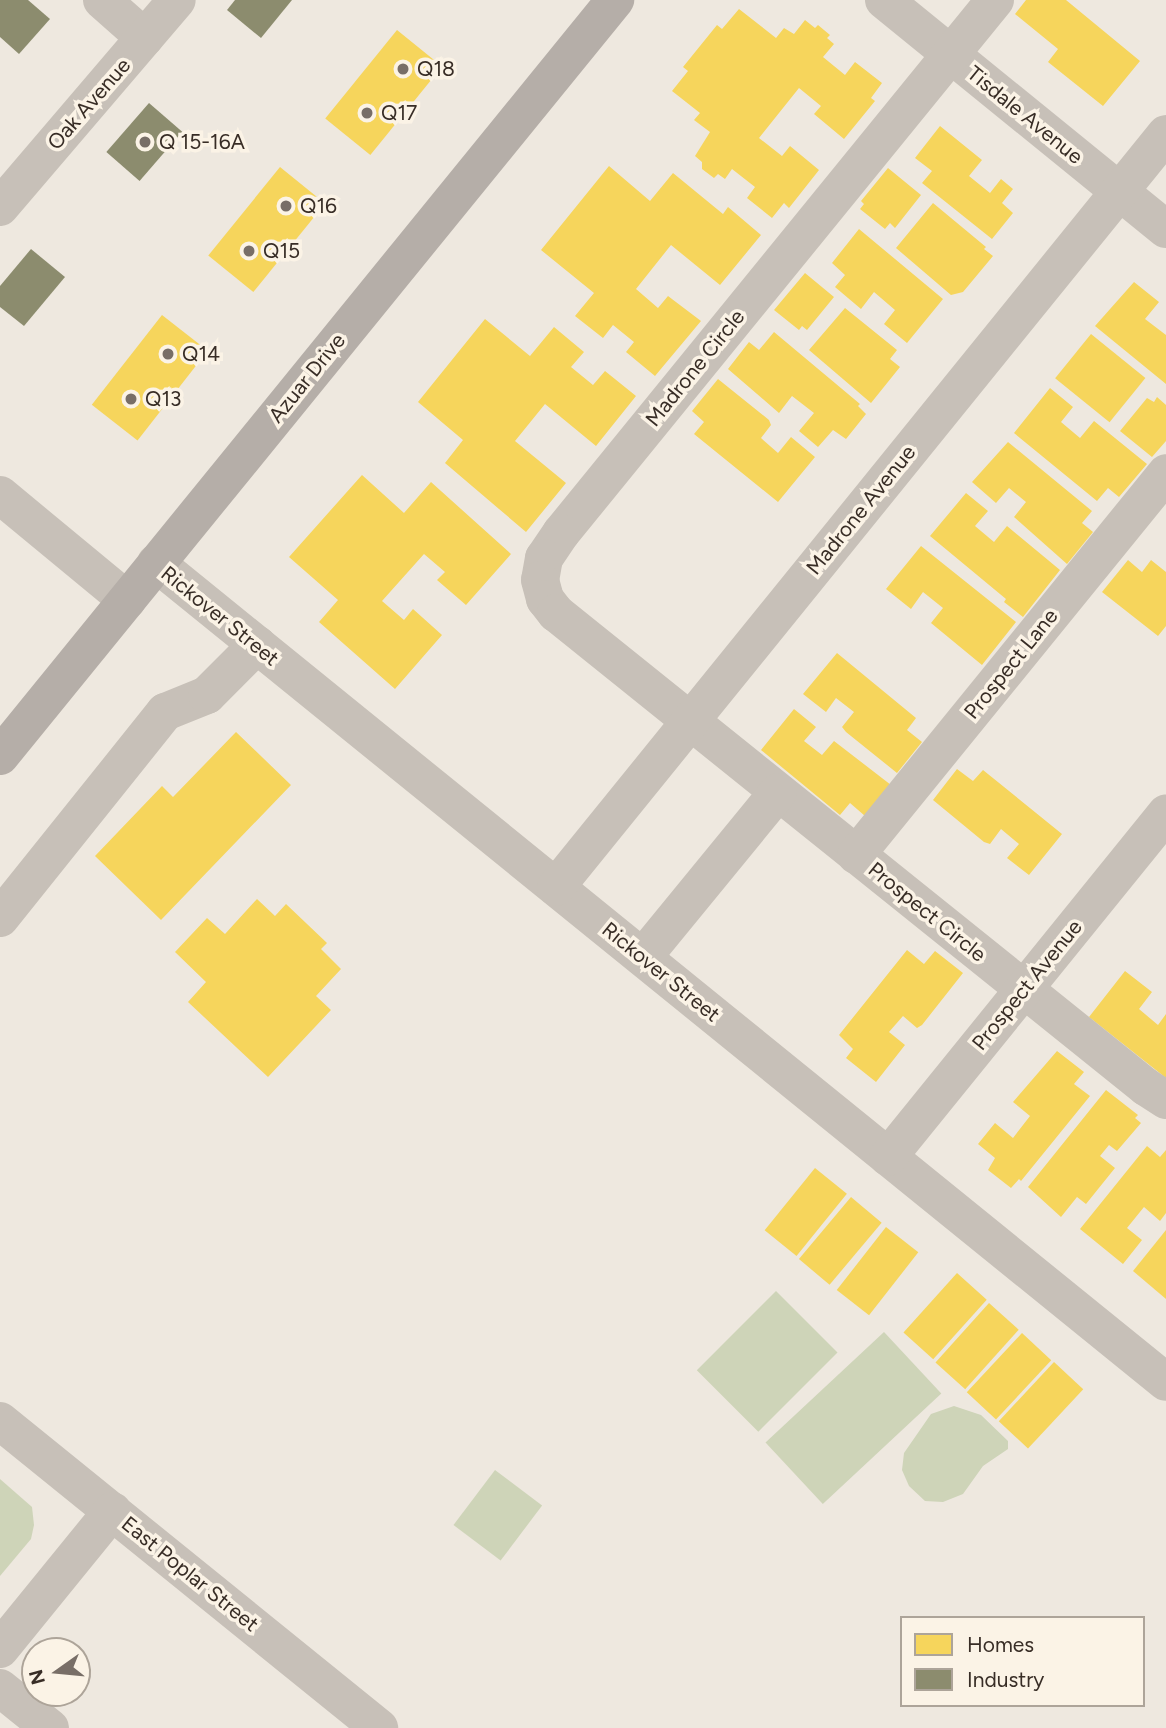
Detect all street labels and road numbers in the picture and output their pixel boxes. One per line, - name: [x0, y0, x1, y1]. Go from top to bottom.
- street label: Oak Avenue: [42, 53, 136, 155]
- street label: Tisdale Avenue: [962, 61, 1088, 169]
- street label: Madrone Circle: [640, 305, 750, 431]
- street label: Azuar Drive: [263, 328, 351, 428]
- street label: Madrone Avenue: [801, 440, 921, 580]
- street label: Rickover Street: [156, 561, 284, 671]
- street label: Prospect Lane: [959, 604, 1063, 724]
- street label: Prospect Circle: [863, 857, 991, 967]
- street label: Prospect Avenue: [967, 915, 1087, 1055]
- street label: Rickover Street: [597, 917, 725, 1027]
- street label: East Poplar Street: [116, 1511, 264, 1637]

